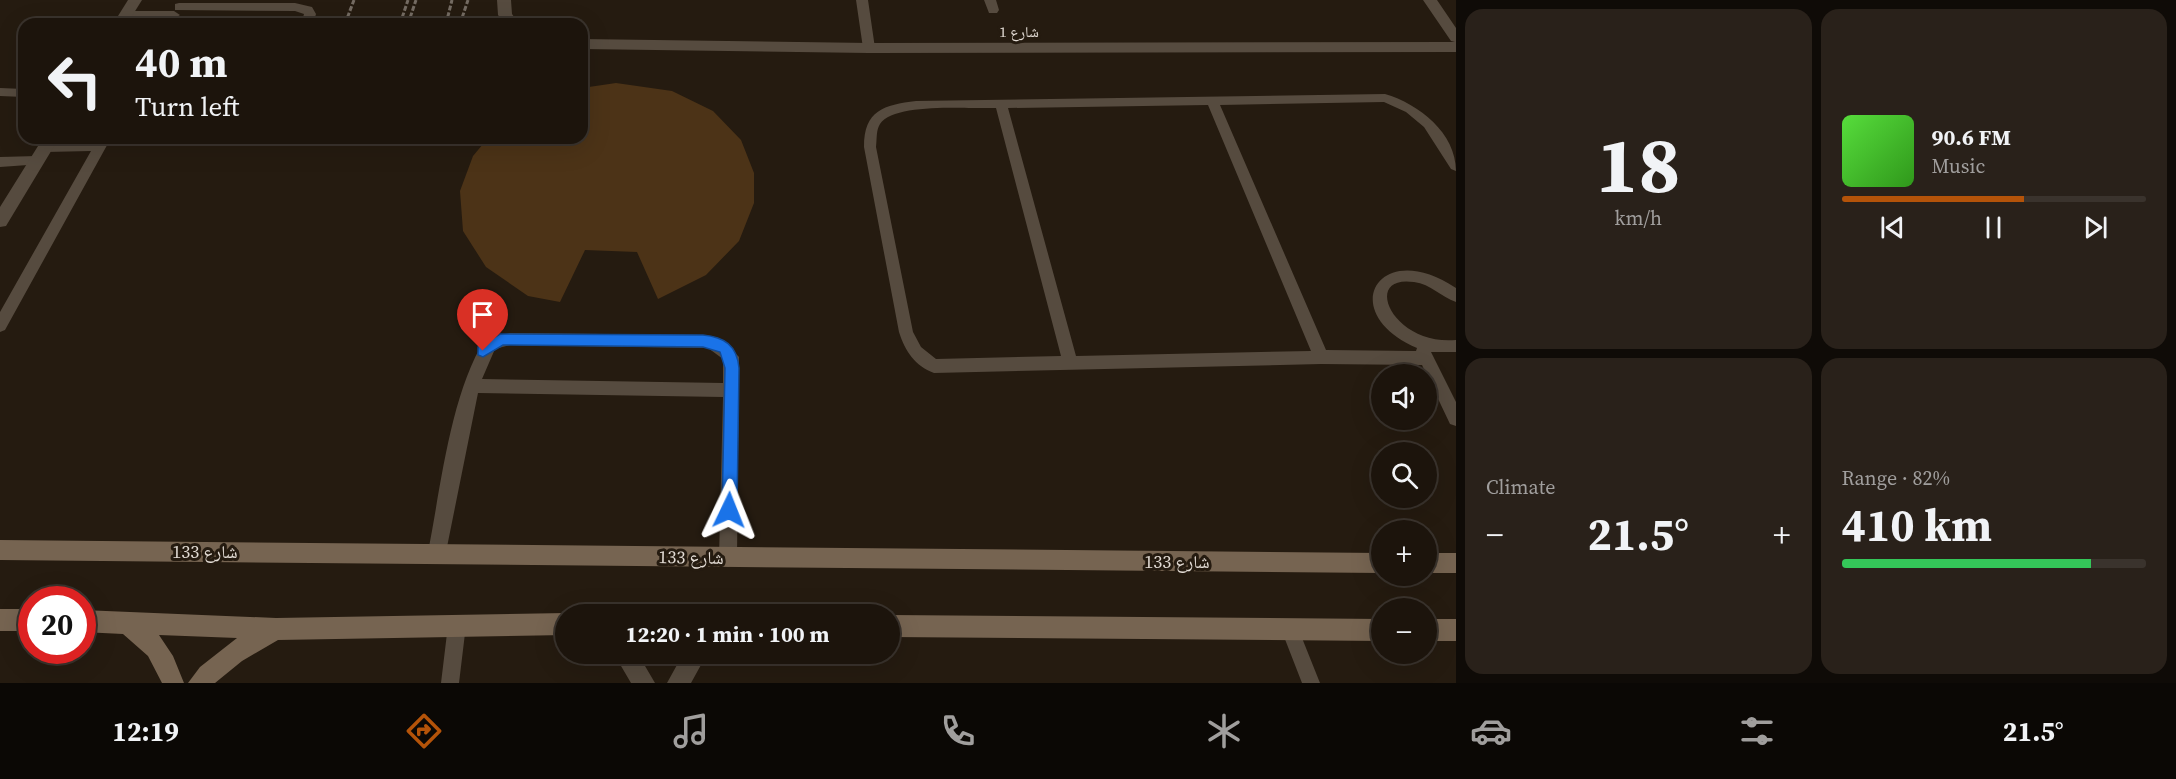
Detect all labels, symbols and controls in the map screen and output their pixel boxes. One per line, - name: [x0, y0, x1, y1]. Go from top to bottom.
- street label: شارع 1: [999, 21, 1039, 42]
- text: 40 m: [135, 33, 228, 91]
- icon: left: [36, 42, 114, 120]
- text: Turn left: [135, 88, 239, 125]
- text: 18: [1596, 111, 1681, 218]
- text: 90.6 FM: [1932, 122, 2011, 152]
- text: Music: [1932, 152, 1985, 180]
- text: km/h: [1614, 204, 1662, 232]
- icon: previous: [1876, 211, 1909, 244]
- icon: pause: [1977, 211, 2010, 244]
- icon: next: [2079, 211, 2112, 244]
- pin: [457, 289, 508, 351]
- icon: arrive: [466, 298, 499, 331]
- map controls: [1371, 364, 1437, 664]
- button: sound: [1371, 364, 1437, 430]
- button: search: [1371, 442, 1437, 508]
- text: Range · 82%: [1842, 464, 1950, 492]
- text: Climate: [1486, 473, 1555, 501]
- position arrow: [697, 478, 761, 542]
- text: 410 km: [1842, 494, 1992, 556]
- text: 21.5°: [1588, 503, 1689, 565]
- text: −: [1486, 512, 1504, 557]
- text: +: [1773, 512, 1791, 557]
- button: +: [1371, 520, 1437, 586]
- street label: شارع 133: [172, 539, 238, 564]
- street label: شارع 133: [658, 544, 724, 570]
- street label: شارع 133: [1144, 549, 1210, 574]
- speed limit sign: 20: [18, 586, 96, 664]
- button: −: [1371, 598, 1437, 664]
- text: 12:20 · 1 min · 100 m: [626, 619, 829, 649]
- icon: directions: [403, 710, 445, 752]
- icon: music: [670, 710, 712, 752]
- icon: phone: [937, 710, 979, 752]
- icon: climate: [1203, 710, 1245, 752]
- icon: car: [1470, 710, 1512, 752]
- icon: filters: [1736, 710, 1778, 752]
- text: 12:19: [112, 713, 179, 750]
- text: 21.5°: [2003, 713, 2064, 750]

